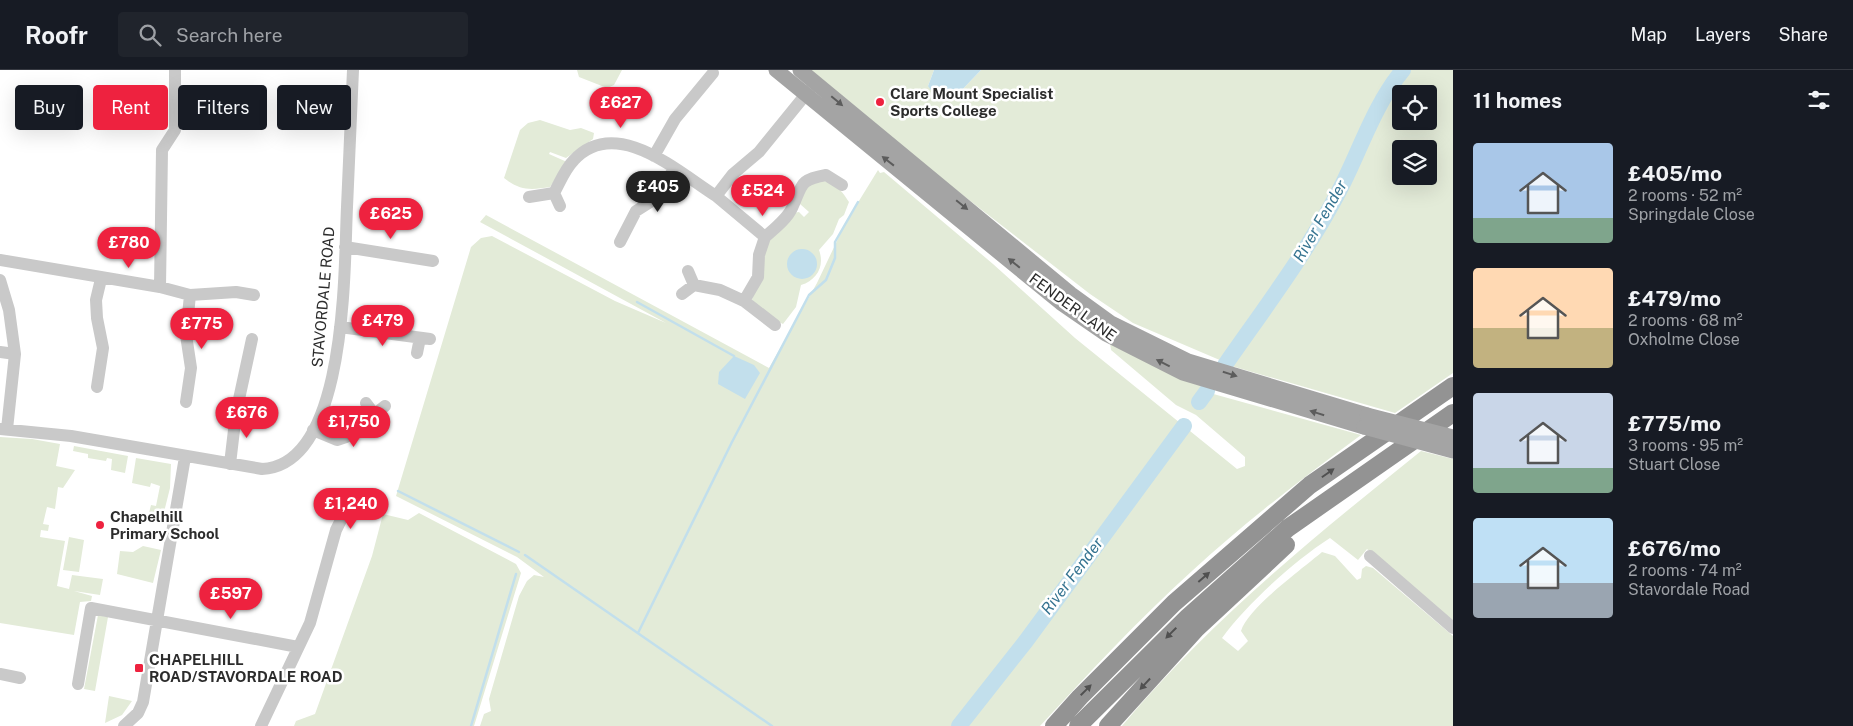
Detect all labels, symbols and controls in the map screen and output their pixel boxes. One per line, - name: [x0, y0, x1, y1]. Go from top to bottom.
- search box: [118, 12, 468, 57]
- text: Roofr: [25, 21, 88, 49]
- icon: search: [136, 21, 164, 49]
- text: Search here: [176, 24, 283, 46]
- text: Map: [1631, 24, 1667, 45]
- text: Layers: [1695, 24, 1751, 45]
- text: Share: [1779, 24, 1828, 45]
- chip: Buy: [15, 85, 83, 130]
- chip: Rent: [93, 85, 168, 130]
- chip: Filters: [178, 85, 267, 130]
- chip: New: [277, 85, 351, 130]
- place label: Clare Mount Specialist Sports College: [890, 85, 1053, 119]
- map controls: [1392, 85, 1437, 185]
- button: locate: [1392, 85, 1437, 130]
- icon: filters: [1805, 86, 1833, 114]
- pin: £627: [591, 87, 651, 129]
- text: 11 homes: [1473, 88, 1562, 113]
- text: £627: [600, 93, 642, 112]
- one-way arrow: [831, 95, 843, 107]
- marker: Clare Mount Specialist Sports College: [874, 96, 886, 108]
- button: layers: [1392, 140, 1437, 185]
- one-way arrow: [882, 155, 895, 166]
- text: £405/mo: [1628, 161, 1722, 186]
- icon: home: [1513, 163, 1573, 223]
- pin: £405: [628, 170, 688, 213]
- pin: £524: [733, 174, 793, 217]
- water label: River Fender: [1289, 176, 1351, 265]
- text: £405: [637, 177, 679, 196]
- text: £524: [742, 181, 784, 200]
- text: 2 rooms · 52 m²: [1628, 186, 1742, 205]
- pin: £625: [361, 198, 421, 240]
- one-way arrow: [956, 199, 968, 211]
- text: £625: [370, 204, 412, 223]
- text: Springdale Close: [1628, 205, 1755, 224]
- pin: £780: [99, 226, 159, 269]
- street label: STAVORDALE ROAD: [308, 226, 338, 368]
- text: £780: [108, 233, 150, 252]
- one-way arrow: [1007, 258, 1020, 269]
- street label: FENDER LANE: [1026, 270, 1120, 344]
- text: £479/mo: [1628, 286, 1721, 311]
- icon: home: [1513, 288, 1573, 348]
- pin: £479: [353, 304, 413, 347]
- pin: £775: [172, 308, 232, 350]
- text: £479: [362, 311, 404, 330]
- text: 2 rooms · 68 m²: [1628, 311, 1743, 330]
- text: £775: [181, 314, 223, 333]
- text: Oxholme Close: [1628, 330, 1740, 349]
- one-way arrow: [1156, 359, 1170, 367]
- one-way arrow: [1223, 371, 1238, 379]
- pin: £676: [217, 396, 277, 439]
- text: £676: [226, 403, 268, 422]
- pin: £1,750: [313, 406, 395, 448]
- one-way arrow: [1309, 408, 1324, 416]
- text: £775/mo: [1628, 411, 1721, 436]
- text: £1,750: [328, 412, 380, 431]
- icon: home: [1513, 413, 1573, 473]
- text: 3 rooms · 95 m²: [1628, 436, 1743, 455]
- text: Stuart Close: [1628, 455, 1720, 474]
- one-way arrow: [1321, 468, 1335, 478]
- pin: £1,240: [310, 488, 392, 530]
- text: £1,240: [325, 494, 377, 513]
- place label: Chapelhill Primary School: [110, 508, 220, 542]
- marker: Chapelhill Primary School: [94, 519, 106, 531]
- water label: River Fender: [1037, 533, 1108, 618]
- text: £676/mo: [1628, 536, 1721, 561]
- icon: home: [1513, 538, 1573, 598]
- text: 2 rooms · 74 m²: [1628, 561, 1742, 580]
- one-way arrow: [1197, 572, 1210, 583]
- pin: £597: [201, 578, 261, 620]
- text: Stavordale Road: [1628, 580, 1750, 599]
- text: £597: [210, 584, 252, 603]
- one-way arrow: [1165, 627, 1177, 639]
- place label: CHAPELHILL ROAD/STAVORDALE ROAD: [149, 651, 343, 685]
- marker: CHAPELHILL ROAD/STAVORDALE ROAD: [133, 662, 145, 674]
- one-way arrow: [1139, 678, 1151, 690]
- one-way arrow: [1080, 684, 1092, 696]

